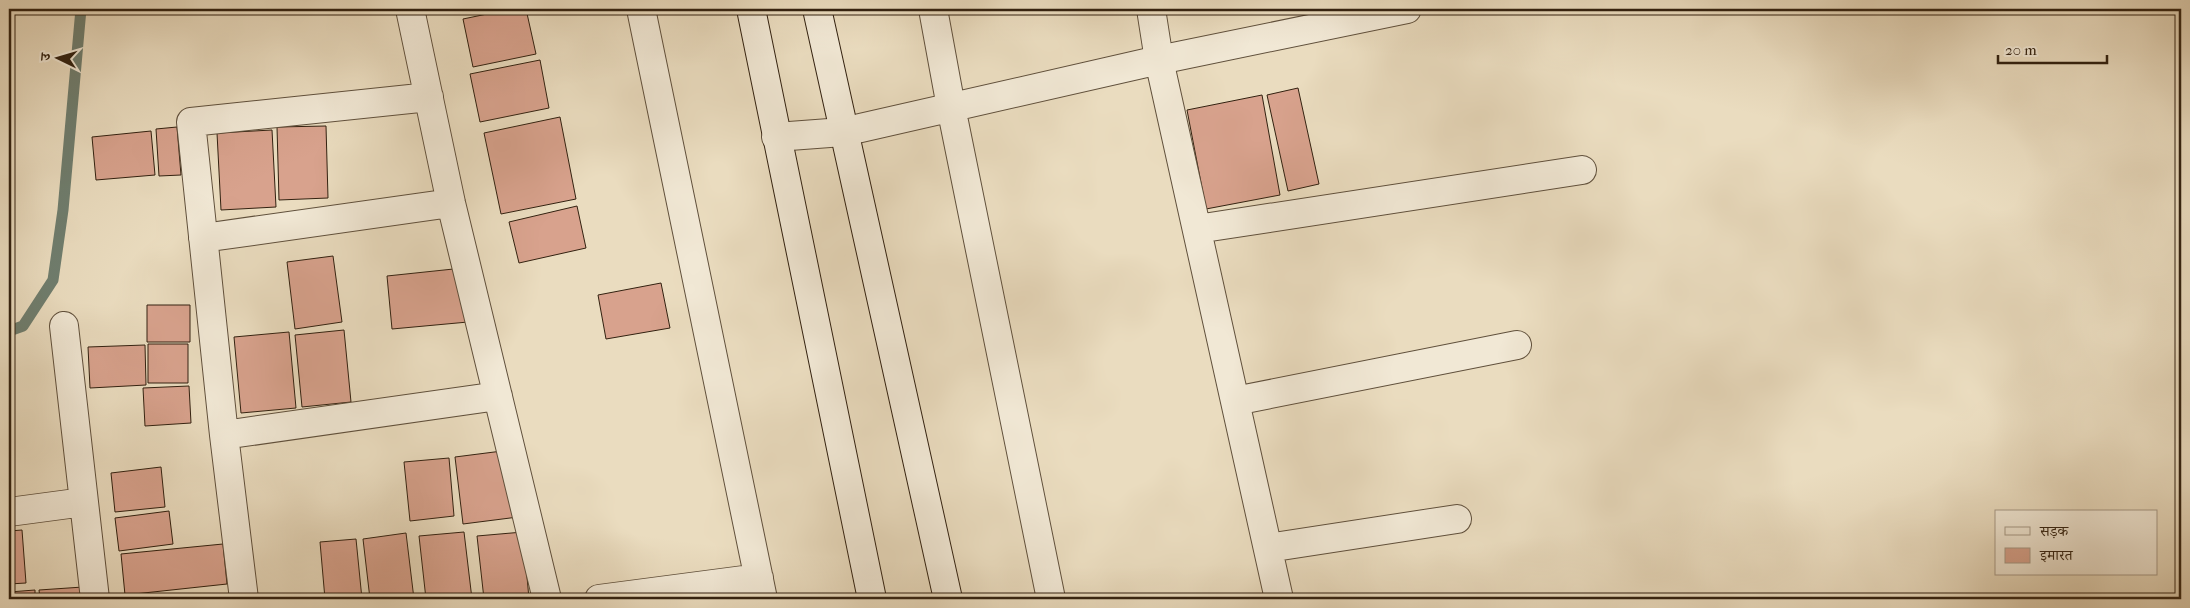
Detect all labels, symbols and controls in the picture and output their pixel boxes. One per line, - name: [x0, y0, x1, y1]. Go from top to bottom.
- north arrow: [32, 32, 82, 82]
- scale bar: [1998, 32, 2106, 64]
- text: 20 m: [2005, 41, 2037, 59]
- text: उ: [37, 52, 54, 62]
- legend: [1995, 510, 2158, 576]
- text: सड़क: [2039, 522, 2069, 540]
- text: इमारत: [2039, 546, 2074, 564]

